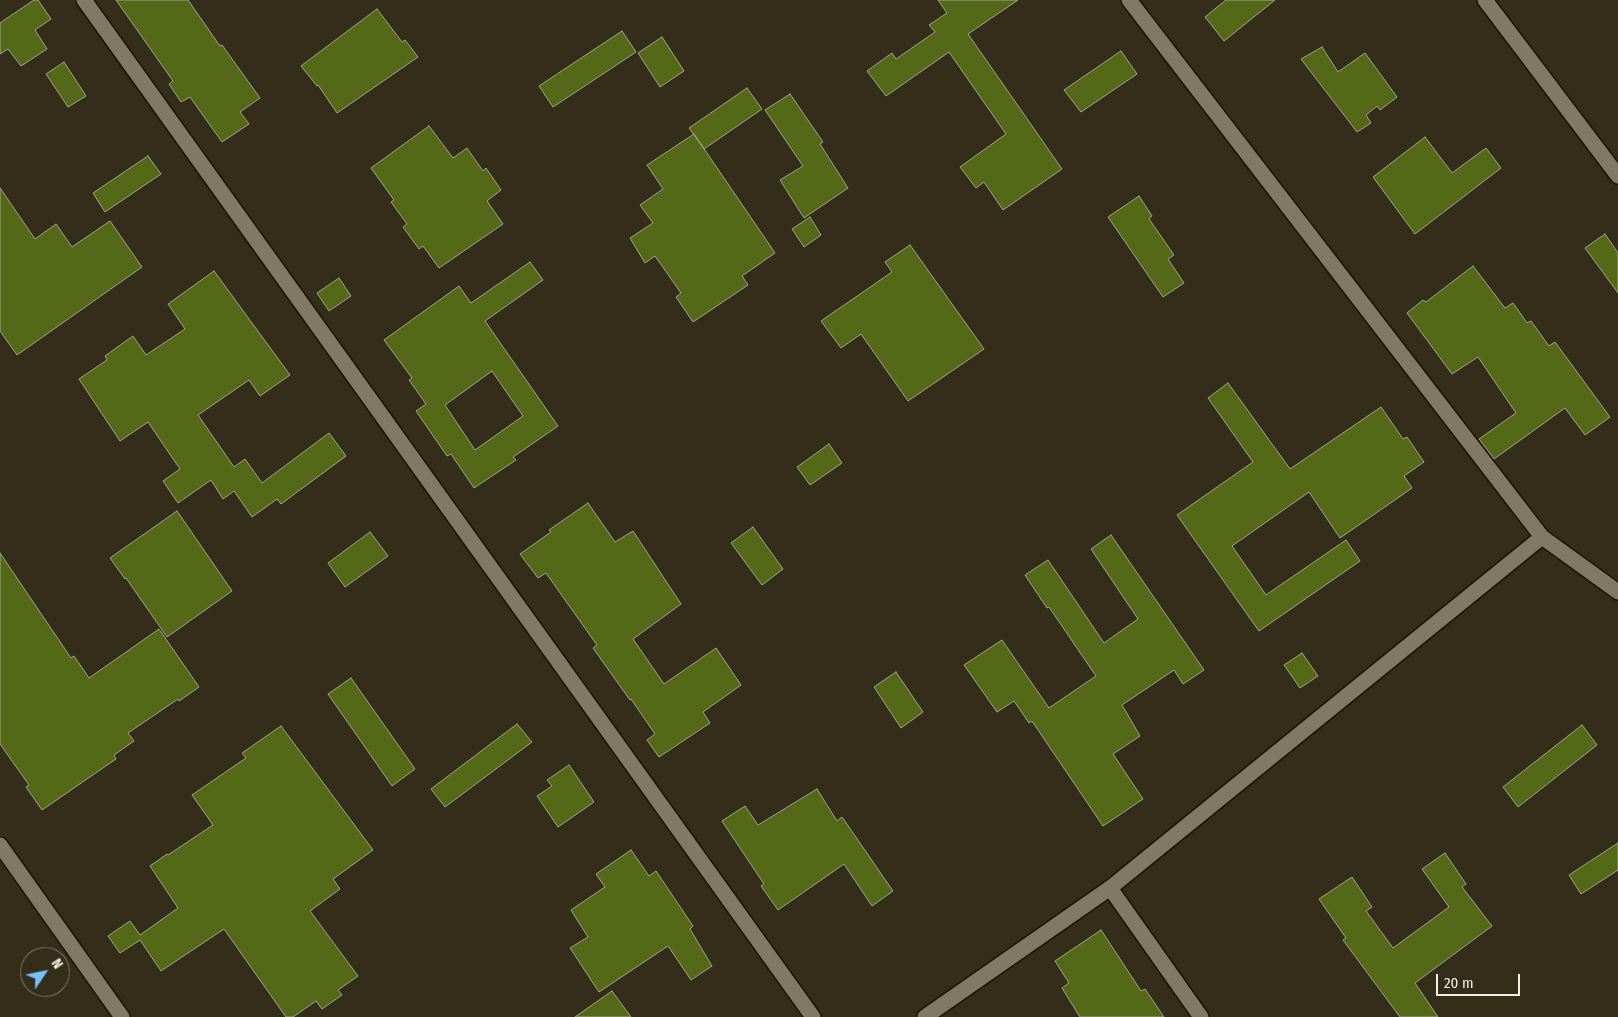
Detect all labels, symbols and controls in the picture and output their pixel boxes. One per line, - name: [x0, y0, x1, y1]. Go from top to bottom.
- north arrow: [20, 947, 70, 997]
- text: N: [48, 956, 66, 972]
- scale bar: [1438, 964, 1522, 996]
- text: 20 m: [1444, 974, 1474, 992]

